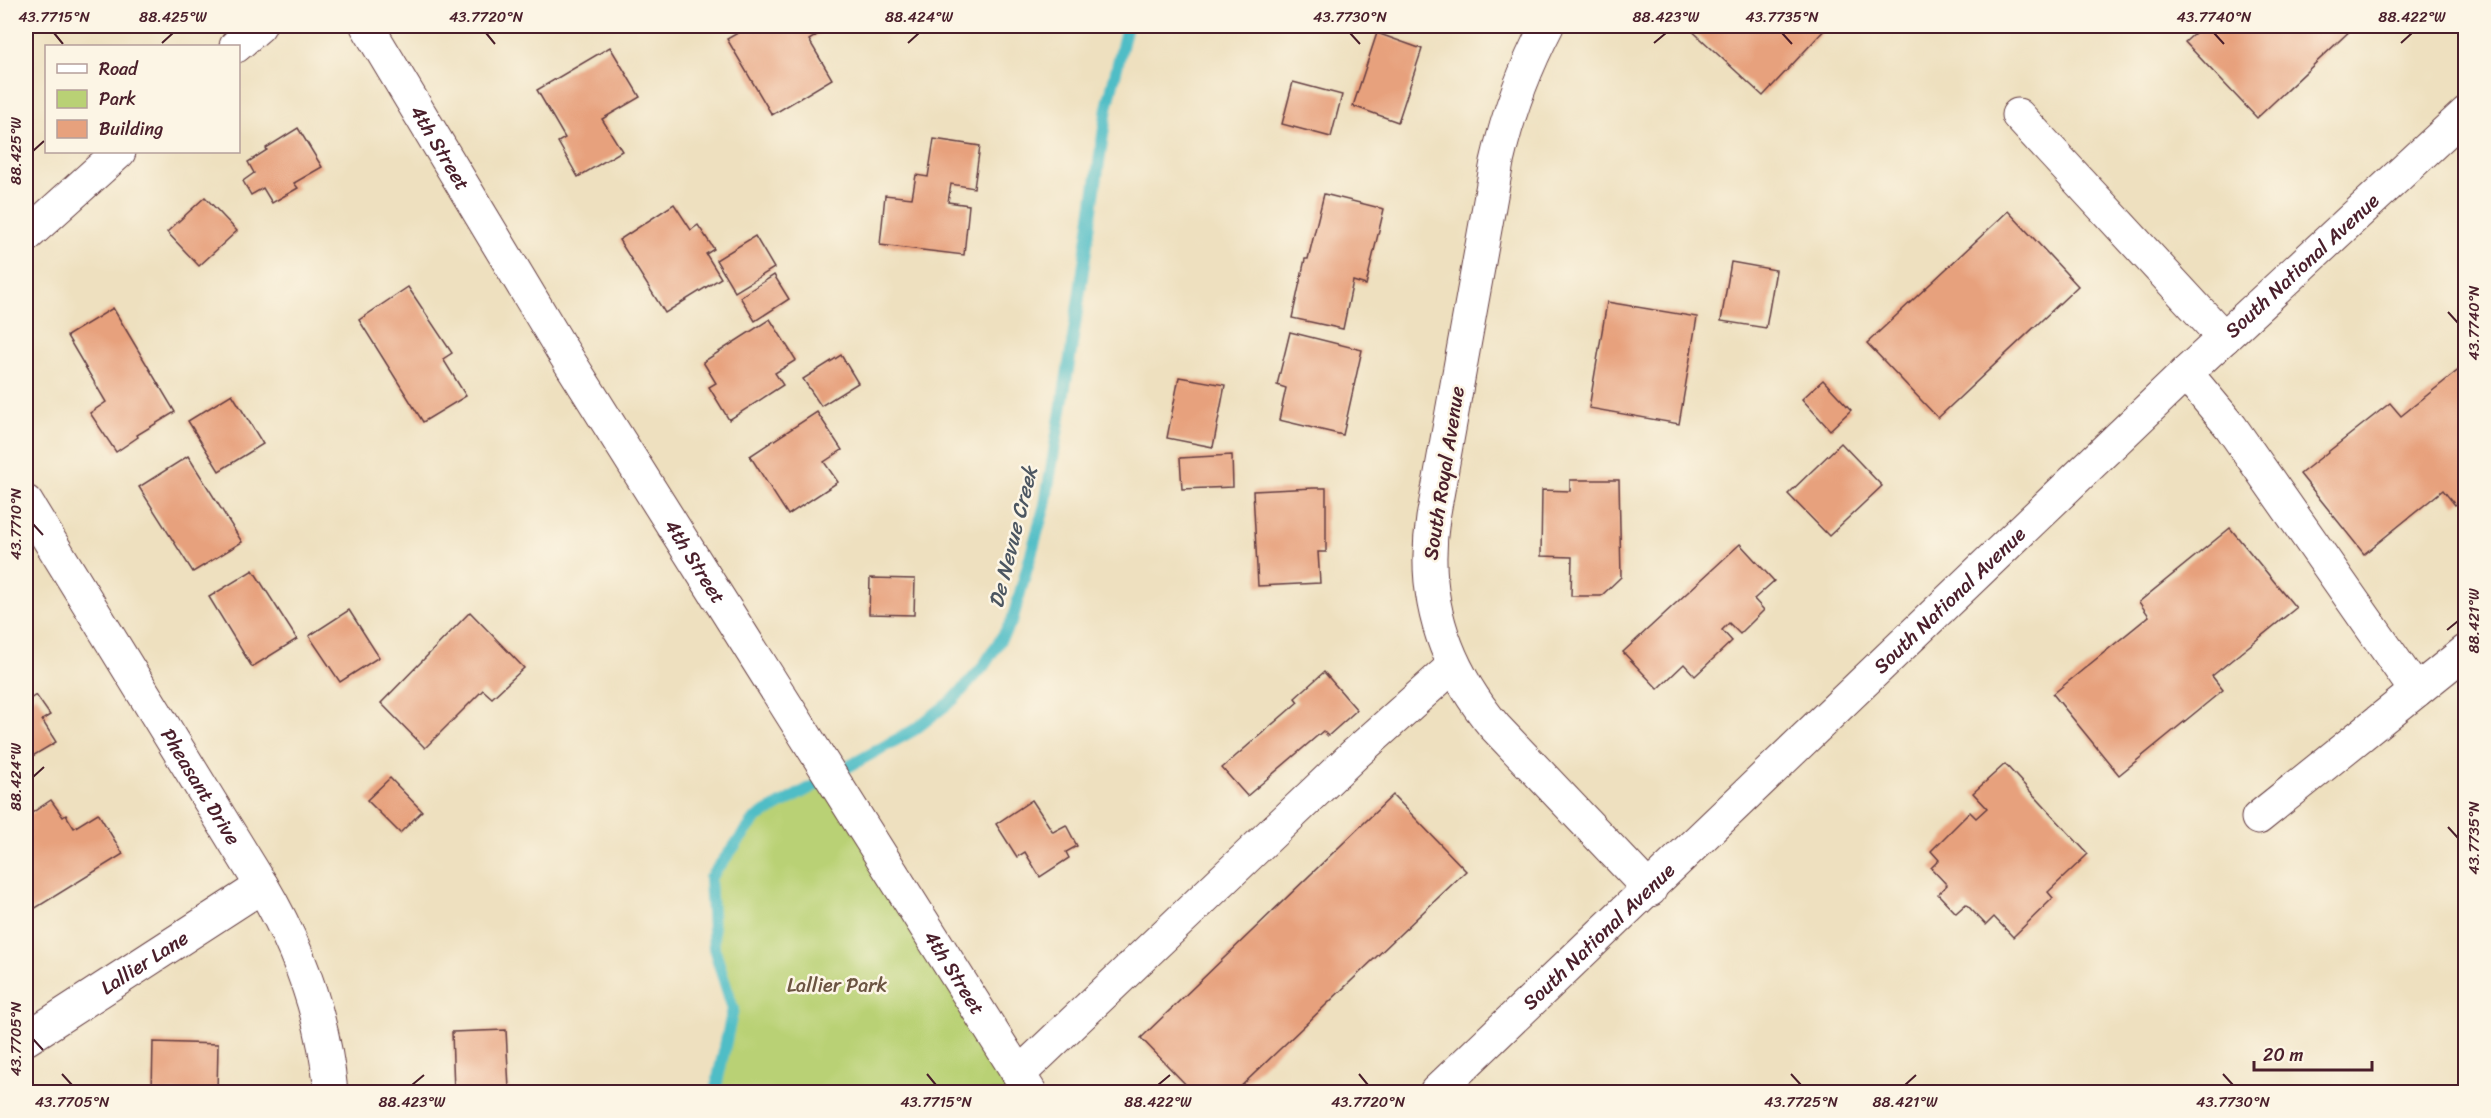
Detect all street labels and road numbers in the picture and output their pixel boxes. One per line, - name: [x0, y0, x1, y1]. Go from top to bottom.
- street label: 4th Street: [401, 98, 480, 198]
- street label: South National Avenue: [2216, 184, 2388, 347]
- street label: South Royal Avenue: [1413, 384, 1475, 562]
- street label: 4th Street: [655, 512, 736, 611]
- street label: South National Avenue: [1864, 517, 2034, 682]
- street label: Pheasant Drive: [151, 721, 250, 852]
- street label: South National Avenue: [1514, 854, 1683, 1019]
- street label: Lallier Lane: [93, 921, 196, 1004]
- street label: 4th Street: [914, 923, 995, 1022]

